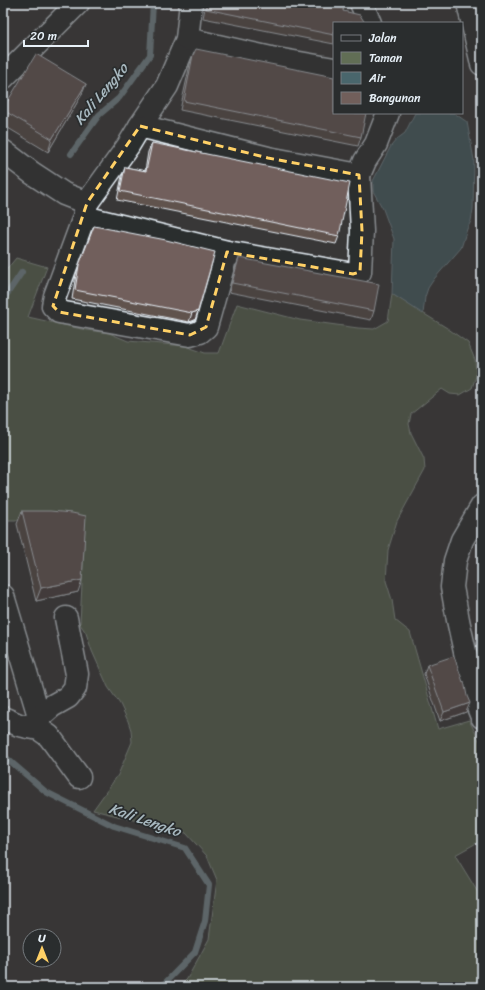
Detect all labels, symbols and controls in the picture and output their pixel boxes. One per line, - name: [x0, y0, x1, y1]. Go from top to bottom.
- scale bar: [24, 22, 88, 48]
- legend: [333, 22, 463, 114]
- text: 20 m: [30, 25, 57, 47]
- text: Jalan: [368, 27, 397, 49]
- text: Taman: [369, 47, 403, 69]
- water label: Kali Lengko: [67, 56, 136, 131]
- text: Air: [368, 67, 386, 89]
- text: Bangunan: [369, 87, 421, 109]
- water label: Kali Lengko: [106, 796, 186, 845]
- north arrow: [22, 928, 62, 968]
- text: U: [38, 929, 46, 948]

